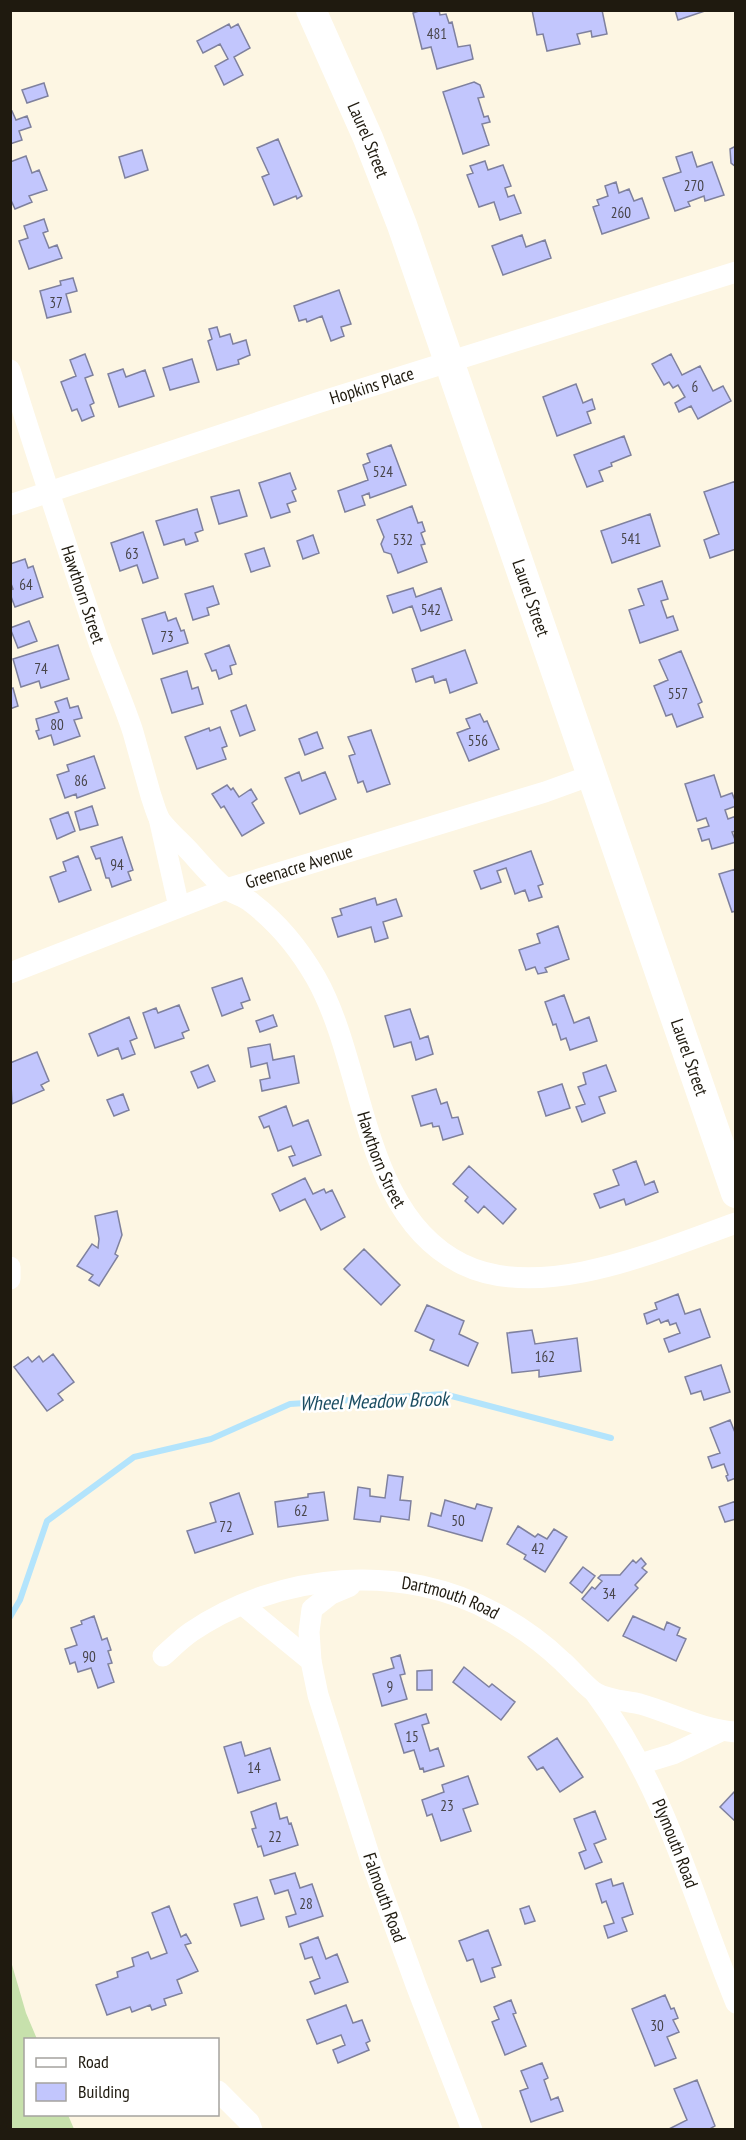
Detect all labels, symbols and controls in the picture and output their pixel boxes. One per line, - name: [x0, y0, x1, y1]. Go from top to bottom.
- house number: 481: [427, 24, 447, 43]
- street label: Laurel Street: [342, 98, 394, 181]
- house number: 270: [684, 176, 704, 195]
- house number: 260: [611, 203, 631, 222]
- house number: 37: [49, 293, 63, 312]
- street label: Hopkins Place: [327, 361, 417, 409]
- house number: 6: [692, 377, 699, 396]
- house number: 524: [373, 462, 393, 481]
- house number: 541: [621, 529, 641, 548]
- house number: 532: [393, 530, 413, 549]
- street label: Hawthorn Street: [56, 542, 110, 647]
- house number: 63: [125, 544, 139, 563]
- street label: Laurel Street: [507, 556, 555, 639]
- house number: 64: [19, 575, 33, 594]
- house number: 542: [421, 600, 441, 619]
- house number: 73: [160, 627, 174, 646]
- house number: 74: [34, 659, 48, 678]
- house number: 557: [668, 684, 688, 703]
- house number: 80: [50, 715, 64, 734]
- house number: 556: [468, 731, 488, 750]
- house number: 86: [74, 771, 88, 790]
- street label: Greenacre Avenue: [242, 839, 355, 894]
- house number: 94: [110, 855, 124, 874]
- street label: Laurel Street: [666, 1016, 714, 1099]
- street label: Hawthorn Street: [352, 1109, 411, 1212]
- house number: 162: [535, 1347, 555, 1366]
- water label: Wheel Meadow Brook: [299, 1385, 451, 1417]
- house number: 62: [294, 1501, 308, 1520]
- house number: 50: [451, 1511, 465, 1530]
- house number: 72: [219, 1517, 233, 1536]
- house number: 42: [531, 1539, 545, 1558]
- street label: Dartmouth Road: [400, 1571, 504, 1624]
- house number: 34: [602, 1584, 616, 1603]
- house number: 90: [82, 1647, 96, 1666]
- house number: 9: [387, 1677, 393, 1696]
- house number: 15: [405, 1727, 419, 1746]
- house number: 14: [247, 1758, 261, 1777]
- street label: Plymouth Road: [647, 1795, 704, 1891]
- house number: 23: [440, 1796, 454, 1815]
- house number: 22: [268, 1827, 282, 1846]
- street label: Falmouth Road: [358, 1850, 412, 1945]
- house number: 28: [299, 1894, 313, 1913]
- house number: 30: [650, 2016, 664, 2035]
- legend: [24, 2038, 219, 2116]
- text: Road: [78, 2050, 109, 2073]
- text: Building: [78, 2080, 130, 2103]

